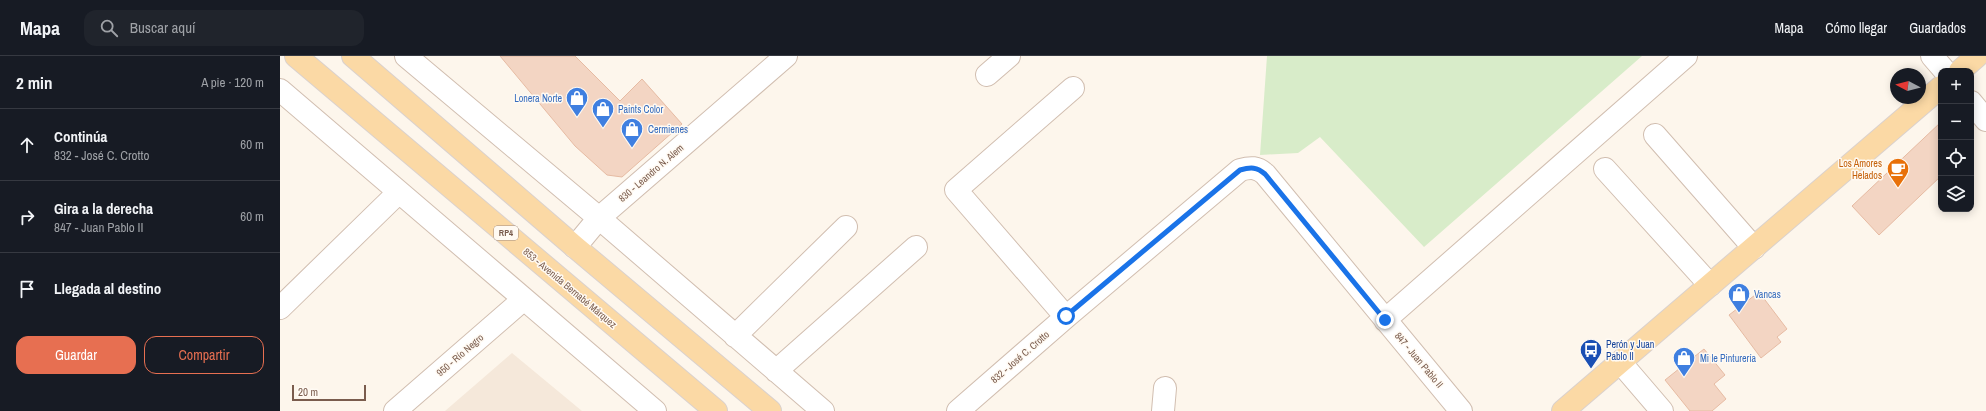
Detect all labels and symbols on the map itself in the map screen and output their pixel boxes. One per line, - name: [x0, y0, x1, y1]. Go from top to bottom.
- north arrow: [1890, 68, 1926, 104]
- shop icon: Lonera Norte: [564, 85, 590, 118]
- place label: Lonera Norte: [514, 92, 562, 105]
- shop icon: Paints Color: [590, 96, 616, 129]
- place label: Paints Color: [618, 103, 663, 116]
- shop icon: Cermienes: [619, 116, 645, 149]
- place label: Cermienes: [648, 123, 688, 136]
- street label: 830 - Leandro N. Alem: [616, 141, 686, 205]
- cafe icon: Los Amores Helados: [1885, 156, 1911, 189]
- place label: Los Amores Helados: [1839, 157, 1882, 182]
- road number: RP4: [494, 226, 518, 240]
- street label: 853 - Avenida Bernabé Márquez: [521, 245, 619, 331]
- shop icon: Vancas: [1726, 281, 1752, 314]
- place label: Vancas: [1754, 288, 1781, 301]
- route start: [1057, 307, 1075, 325]
- route end: [1376, 311, 1394, 329]
- street label: 832 - José C. Crotto: [988, 328, 1052, 386]
- street label: 847 - Juan Pablo II: [1392, 329, 1446, 391]
- street label: 950 - Río Negro: [434, 331, 487, 379]
- bus stop icon: Perón y Juan Pablo II: [1578, 337, 1604, 370]
- place label: Perón y Juan Pablo II: [1606, 338, 1654, 363]
- shop icon: Mi le Pinturería: [1671, 345, 1697, 378]
- place label: Mi le Pinturería: [1700, 352, 1757, 365]
- scale bar: [292, 383, 366, 402]

